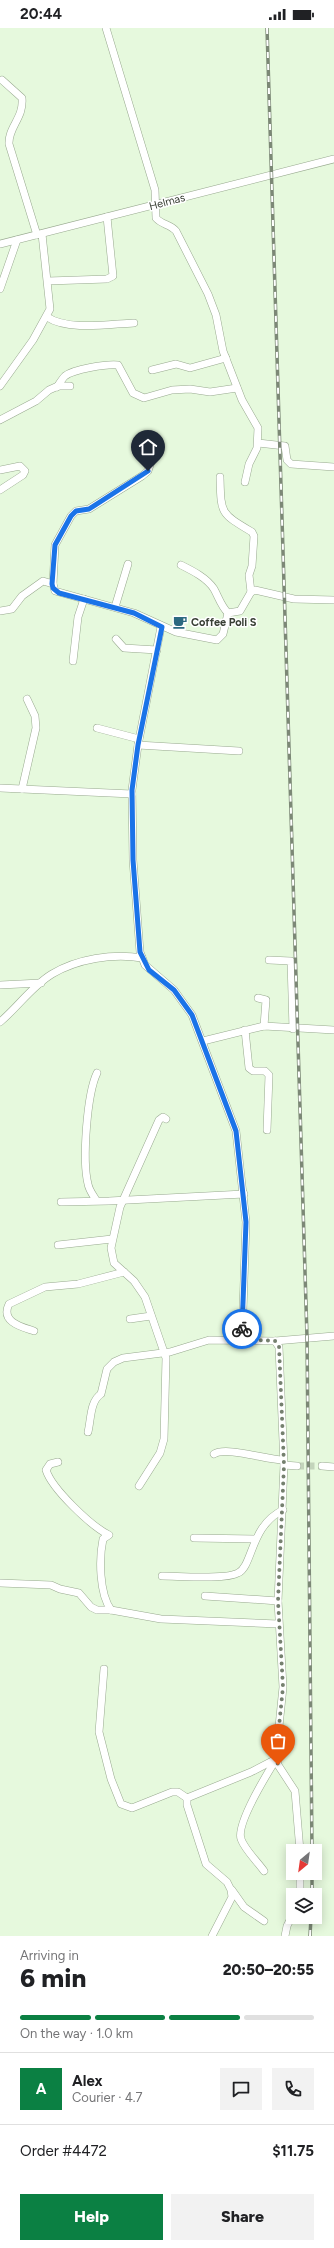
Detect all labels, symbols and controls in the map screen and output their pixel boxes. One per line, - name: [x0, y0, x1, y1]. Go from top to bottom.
- text: 20:44: [20, 5, 62, 23]
- street label: Helmas: [148, 191, 186, 213]
- pin: [131, 430, 165, 471]
- icon: home: [137, 436, 159, 458]
- cafe icon: Coffee Poli S: [172, 614, 188, 630]
- place label: Coffee Poli S: [191, 616, 257, 629]
- courier: [222, 1309, 262, 1349]
- icon: bike: [231, 1318, 253, 1340]
- pin: [261, 1724, 295, 1765]
- icon: bag: [267, 1730, 289, 1752]
- north arrow: [286, 1844, 322, 1880]
- map controls: [286, 1844, 322, 1924]
- button: layers: [286, 1888, 322, 1924]
- text: Arriving in: [20, 1948, 79, 1963]
- text: 20:50–20:55: [223, 1961, 314, 1979]
- text: 6 min: [20, 1962, 86, 1994]
- text: On the way · 1.0 km: [20, 2026, 133, 2041]
- button: chat: [220, 2068, 262, 2110]
- button: phone: [272, 2068, 314, 2110]
- text: Alex: [72, 2072, 102, 2090]
- text: A: [36, 2080, 46, 2098]
- text: Courier · 4.7: [72, 2090, 143, 2105]
- text: Order #4472: [20, 2142, 107, 2160]
- text: $11.75: [272, 2142, 314, 2160]
- button: Help: [20, 2194, 163, 2240]
- button: Share: [171, 2194, 314, 2240]

